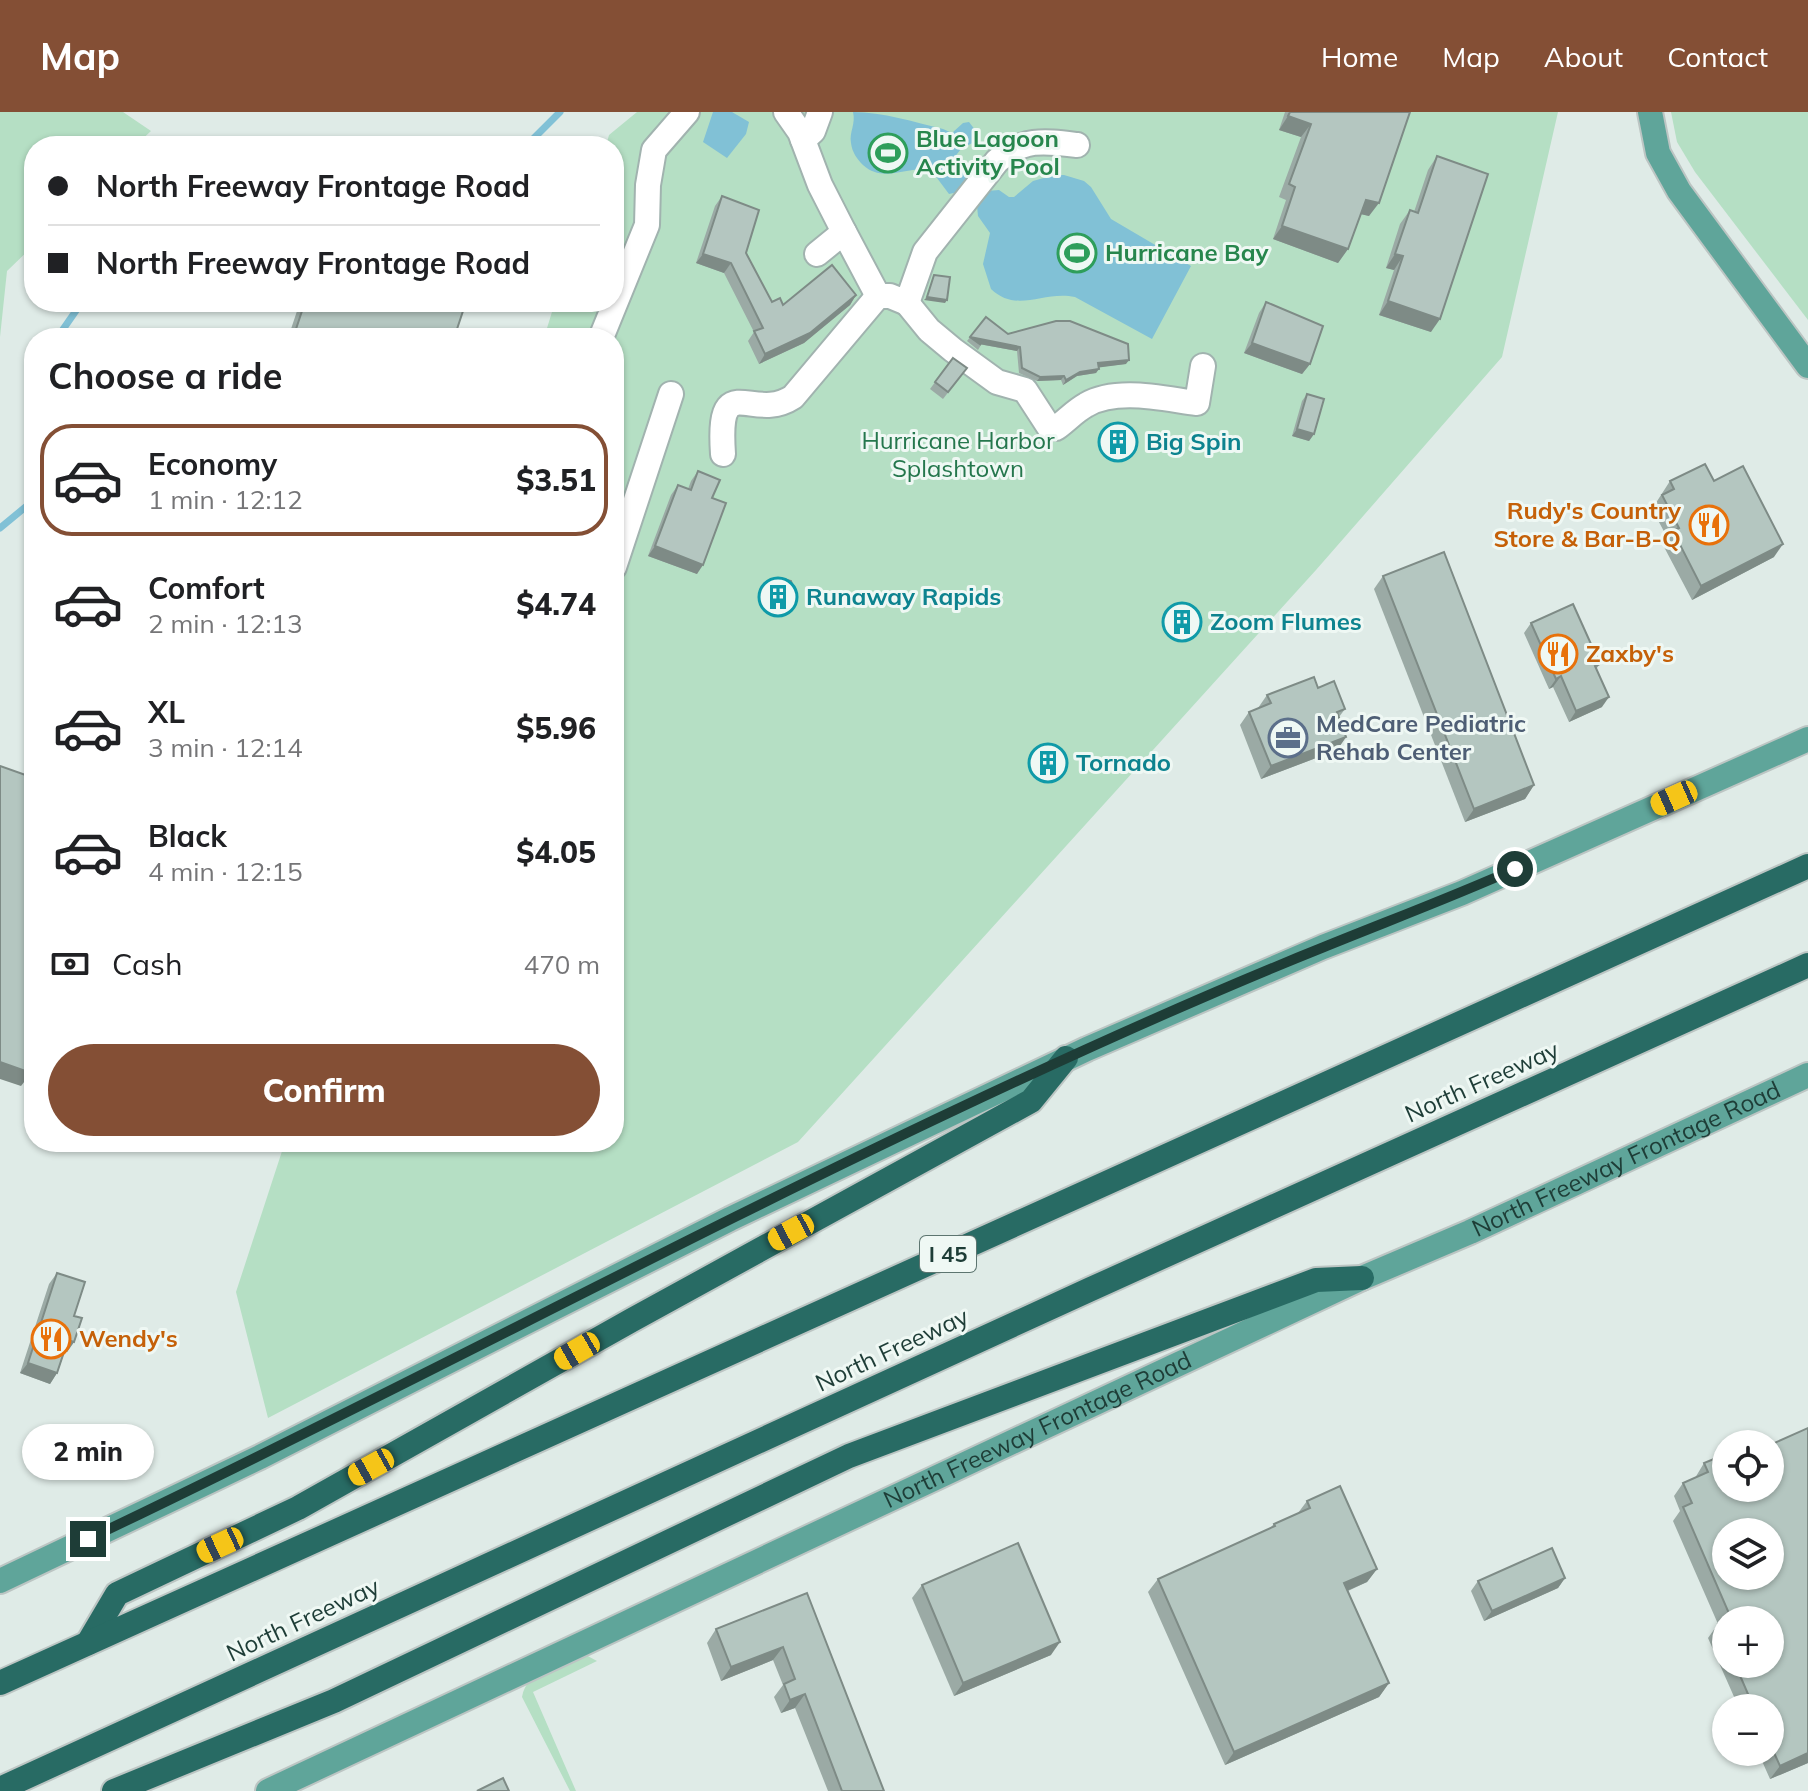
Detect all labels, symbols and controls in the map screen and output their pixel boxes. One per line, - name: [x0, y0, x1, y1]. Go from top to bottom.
- text: Map: [40, 32, 120, 80]
- text: Home: [1321, 39, 1398, 74]
- text: Map: [1442, 39, 1500, 74]
- text: About: [1544, 39, 1623, 74]
- text: Contact: [1667, 39, 1768, 74]
- place label: Blue Lagoon Activity Pool: [916, 123, 1060, 181]
- sports icon: Blue Lagoon Activity Pool: [867, 132, 909, 174]
- text: North Freeway Frontage Road: [96, 167, 530, 205]
- sports icon: Hurricane Bay: [1056, 232, 1098, 274]
- place label: Hurricane Bay: [1105, 237, 1269, 267]
- text: North Freeway Frontage Road: [96, 244, 530, 282]
- text: Choose a ride: [48, 353, 282, 398]
- building icon: Big Spin: [1097, 421, 1139, 463]
- park label: Hurricane Harbor Splashtown: [861, 425, 1055, 483]
- place label: Big Spin: [1146, 426, 1241, 456]
- icon: car: [52, 444, 124, 516]
- text: Economy: [148, 445, 277, 483]
- text: $3.51: [516, 461, 596, 499]
- text: 1 min · 12:12: [148, 483, 303, 516]
- place label: Rudy's Country Store & Bar-B-Q: [1493, 495, 1682, 553]
- restaurant icon: Rudy's Country Store & Bar-B-Q: [1688, 504, 1730, 546]
- icon: car: [52, 568, 124, 640]
- text: Comfort: [148, 569, 265, 607]
- building icon: Runaway Rapids: [757, 576, 799, 618]
- place label: Runaway Rapids: [806, 581, 1001, 611]
- text: $4.74: [516, 585, 596, 623]
- building icon: Zoom Flumes: [1161, 601, 1203, 643]
- place label: Zoom Flumes: [1210, 606, 1362, 636]
- text: 2 min · 12:13: [148, 607, 303, 640]
- restaurant icon: Zaxby's: [1537, 633, 1579, 675]
- place label: Zaxby's: [1586, 638, 1674, 668]
- icon: car: [52, 692, 124, 764]
- text: XL: [148, 693, 185, 731]
- place label: MedCare Pediatric Rehab Center: [1316, 708, 1526, 766]
- text: $5.96: [516, 709, 596, 747]
- office icon: MedCare Pediatric Rehab Center: [1267, 717, 1309, 759]
- text: 3 min · 12:14: [148, 731, 303, 764]
- building icon: Tornado: [1027, 742, 1069, 784]
- place label: Tornado: [1076, 747, 1171, 777]
- car: [1647, 777, 1701, 819]
- icon: car: [52, 816, 124, 888]
- text: Black: [148, 817, 227, 855]
- text: $4.05: [516, 833, 596, 871]
- route start: [1497, 851, 1533, 887]
- text: 4 min · 12:15: [148, 855, 303, 888]
- icon: cash: [48, 942, 92, 986]
- text: Cash: [112, 945, 183, 983]
- text: 470 m: [524, 948, 600, 981]
- street label: North Freeway: [1400, 1034, 1563, 1128]
- button: Confirm: [48, 1044, 600, 1136]
- street label: North Freeway Frontage Road: [1467, 1074, 1785, 1243]
- car: [764, 1210, 818, 1254]
- road number: I 45: [920, 1236, 976, 1272]
- street label: North Freeway: [810, 1301, 973, 1398]
- restaurant icon: Wendy's: [30, 1318, 72, 1360]
- place label: Wendy's: [79, 1323, 178, 1353]
- car: [550, 1329, 604, 1373]
- street label: North Freeway Frontage Road: [878, 1344, 1196, 1514]
- callout: 2 min: [22, 1423, 154, 1479]
- map controls: [1712, 1430, 1784, 1766]
- button: locate: [1712, 1430, 1784, 1502]
- text: 2 min: [53, 1435, 123, 1468]
- car: [344, 1445, 398, 1489]
- button: layers: [1712, 1518, 1784, 1590]
- route end: [70, 1521, 106, 1557]
- car: [193, 1524, 247, 1566]
- street label: North Freeway: [221, 1571, 384, 1668]
- button: +: [1712, 1606, 1784, 1678]
- button: −: [1712, 1694, 1784, 1766]

